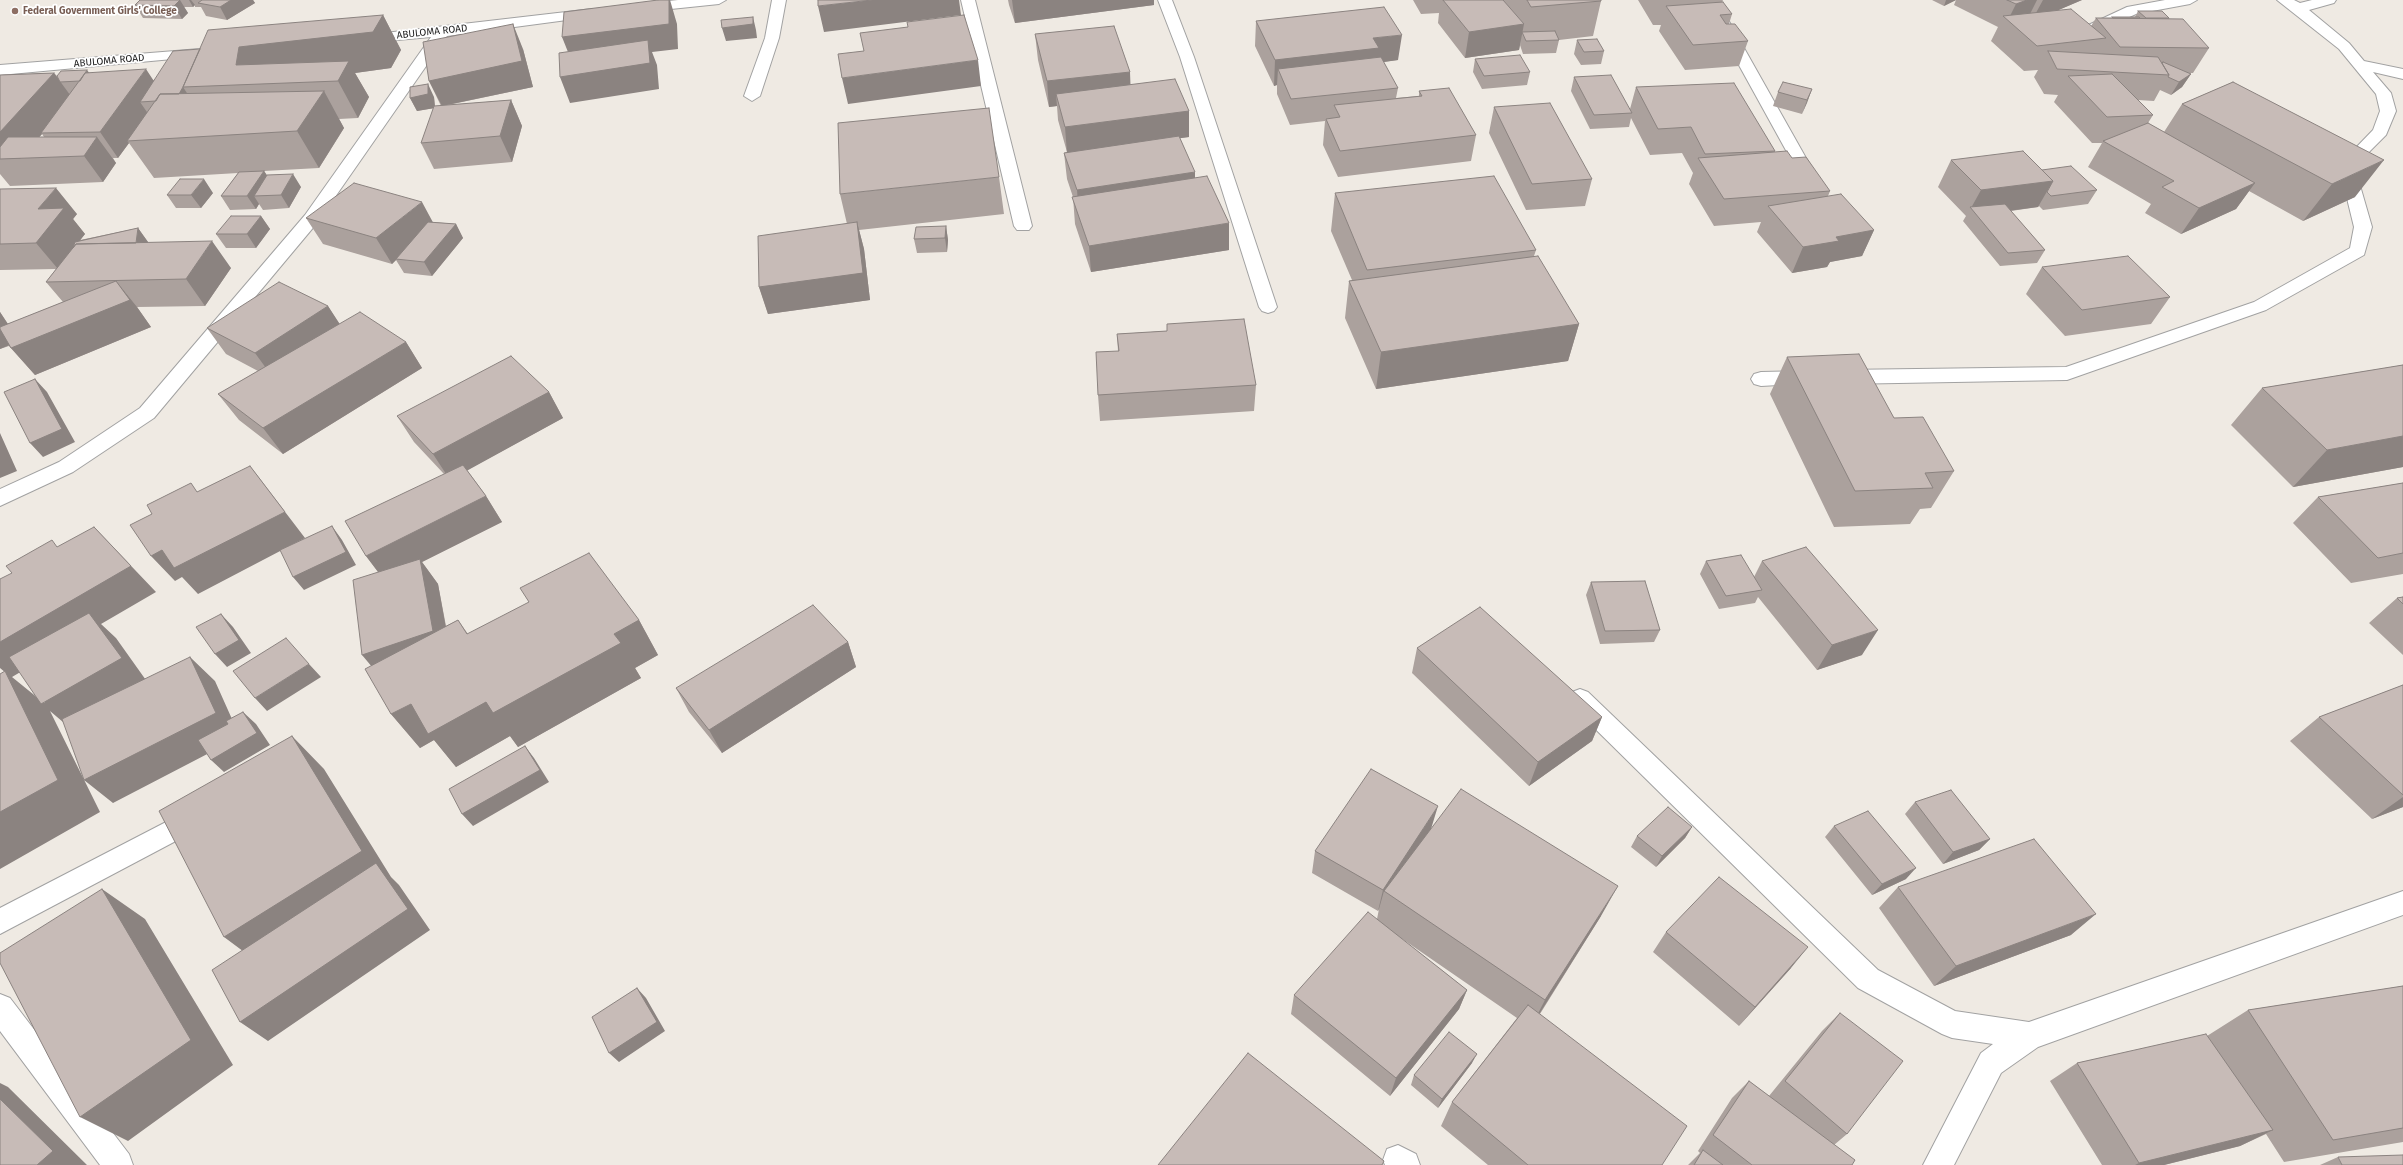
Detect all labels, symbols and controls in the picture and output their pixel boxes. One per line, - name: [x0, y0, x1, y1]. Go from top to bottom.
- place label: Federal Government Girls' College: [23, 5, 177, 17]
- marker: Federal Government Girls' College: [10, 6, 20, 16]
- street label: ABULOMA ROAD: [396, 22, 468, 42]
- street label: ABULOMA ROAD: [73, 52, 145, 70]

